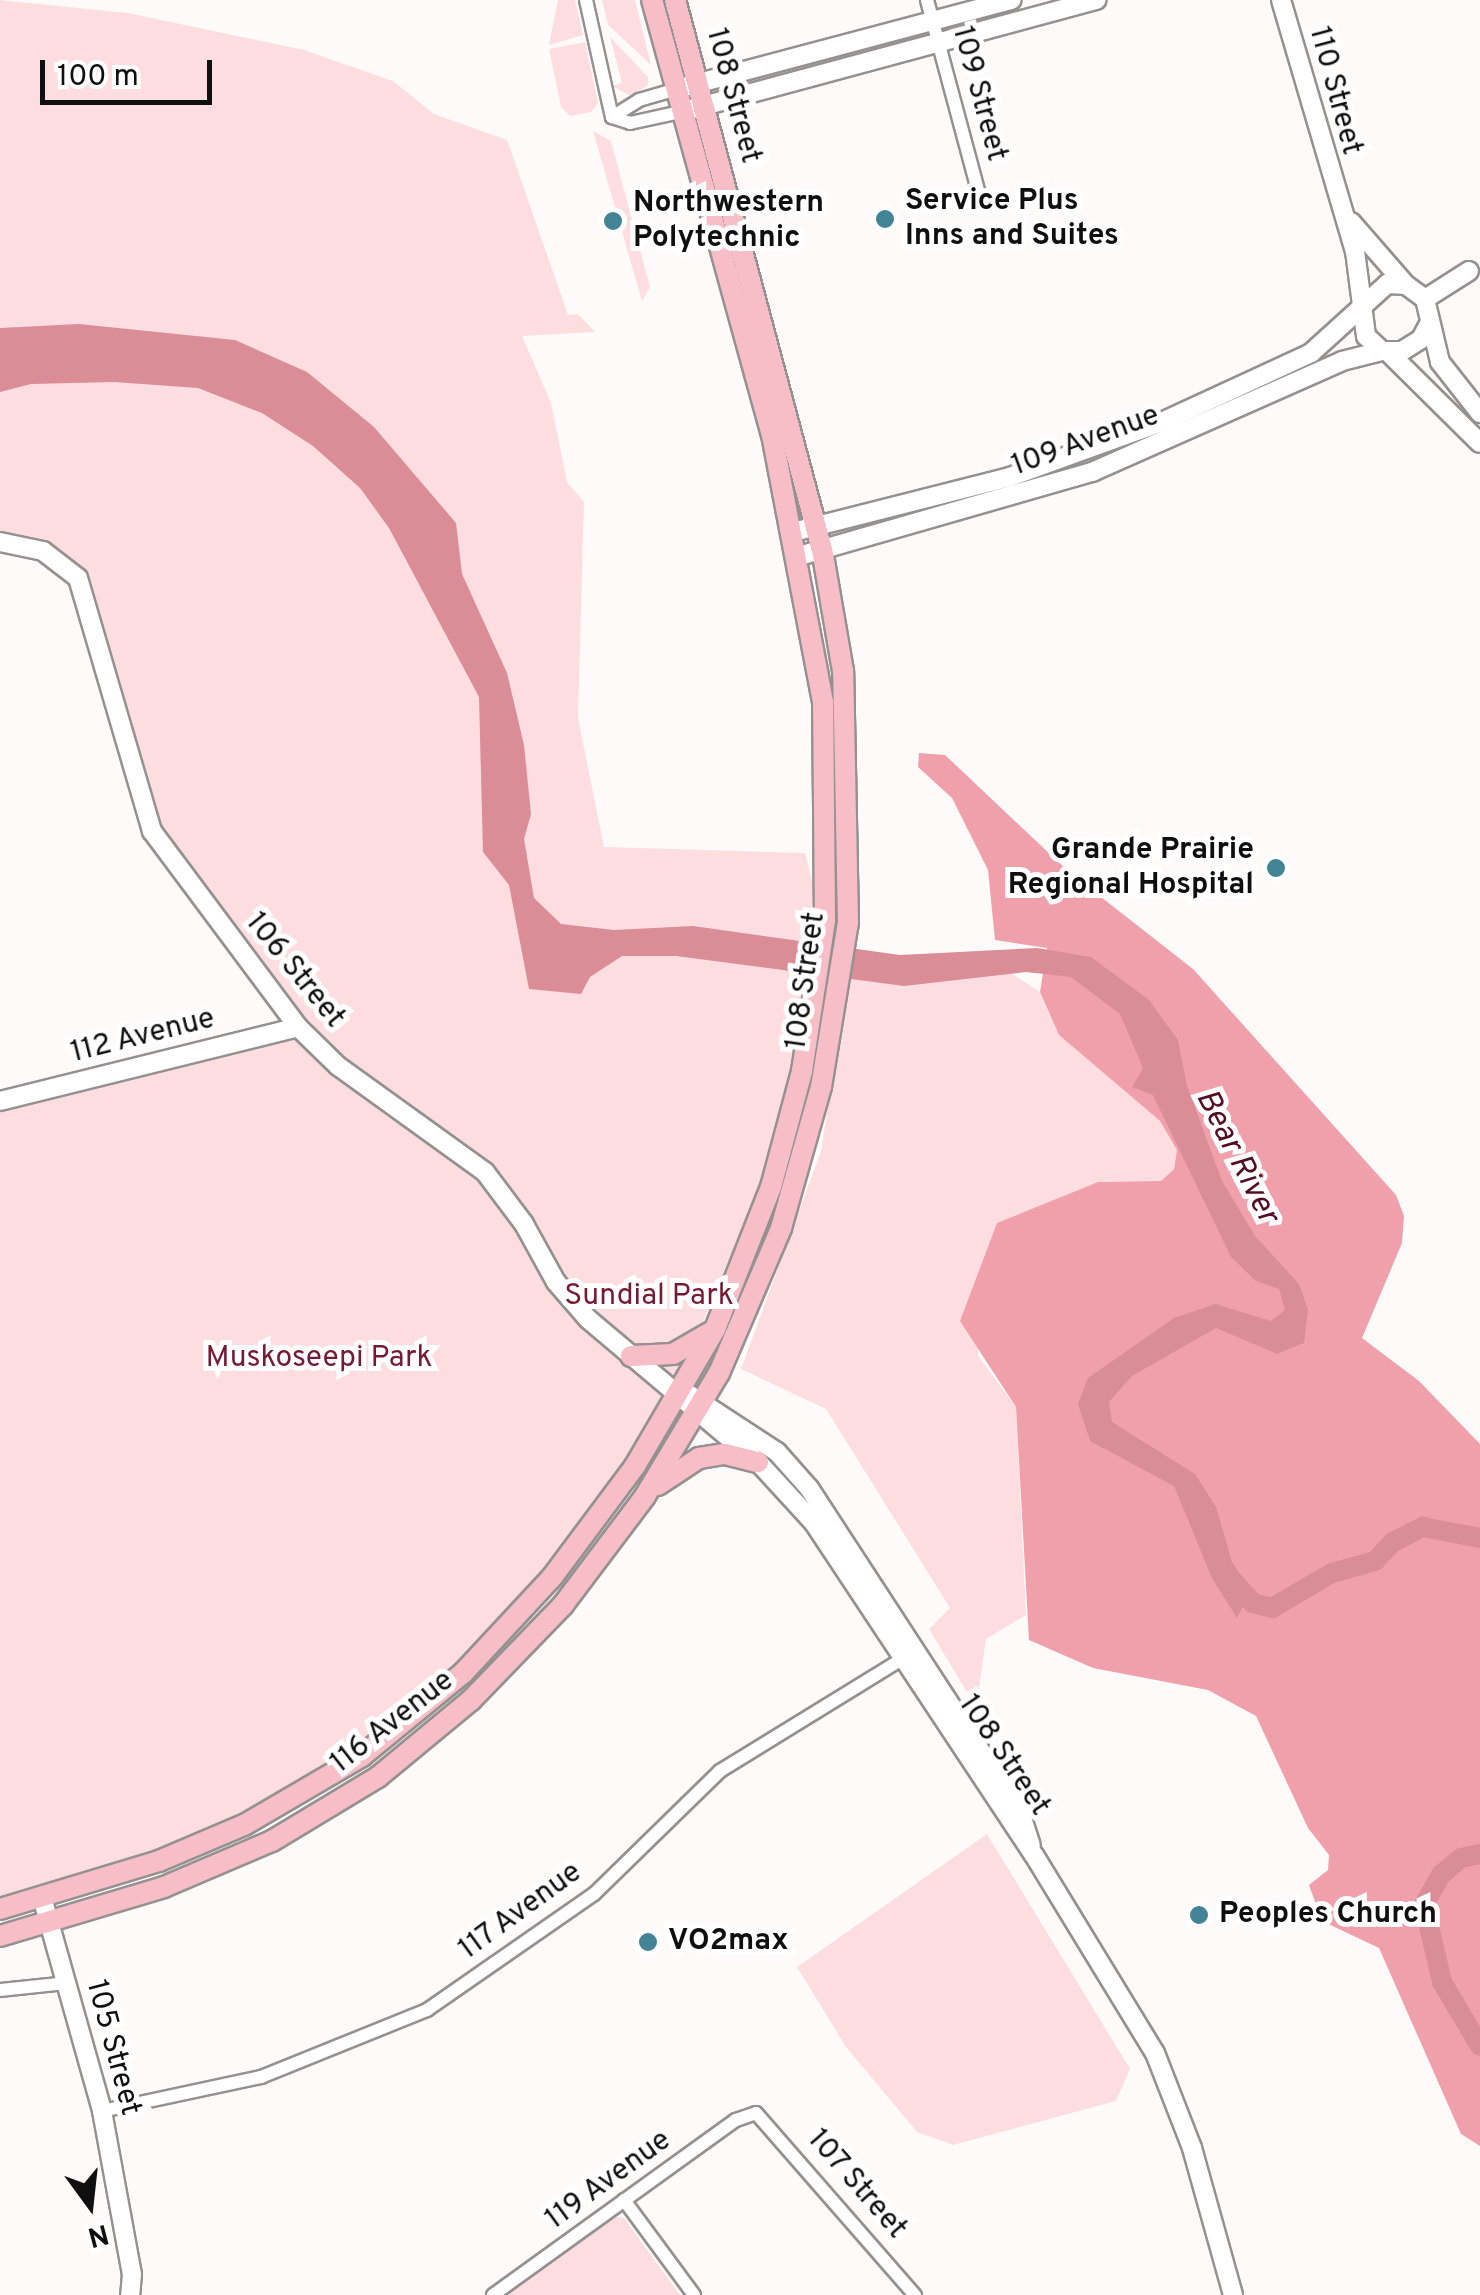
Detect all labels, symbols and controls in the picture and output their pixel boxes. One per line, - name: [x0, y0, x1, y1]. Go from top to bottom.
- street label: 109 Street: [943, 23, 1013, 165]
- street label: 110 Street: [1300, 23, 1368, 159]
- street label: 108 Street: [697, 24, 767, 168]
- scale bar: [45, 40, 218, 102]
- text: 100 m: [57, 59, 139, 96]
- place label: Service Plus Inns and Suites: [905, 184, 1119, 254]
- place label: Northwestern Polytechnic: [633, 186, 824, 256]
- marker: Service Plus Inns and Suites: [874, 208, 896, 230]
- marker: Northwestern Polytechnic: [602, 210, 624, 232]
- street label: 109 Avenue: [1007, 398, 1165, 486]
- place label: Grande Prairie Regional Hospital: [1008, 833, 1254, 904]
- marker: Grande Prairie Regional Hospital: [1263, 855, 1289, 881]
- street label: 106 Street: [237, 906, 351, 1036]
- street label: 108 Street: [780, 910, 834, 1052]
- street label: 112 Avenue: [67, 1002, 219, 1072]
- water label: Bear River: [1186, 1084, 1286, 1230]
- park label: Sundial Park: [564, 1279, 734, 1315]
- park label: Muskoseepi Park: [206, 1341, 432, 1377]
- street label: 116 Avenue: [324, 1663, 462, 1783]
- street label: 108 Street: [949, 1689, 1057, 1823]
- street label: 117 Avenue: [452, 1855, 590, 1969]
- place label: Peoples Church: [1219, 1897, 1437, 1933]
- marker: Peoples Church: [1188, 1904, 1210, 1926]
- place label: VO2max: [668, 1924, 789, 1960]
- marker: VO2max: [637, 1931, 659, 1953]
- street label: 105 Street: [77, 1976, 147, 2120]
- street label: 107 Street: [798, 2122, 914, 2248]
- street label: 119 Avenue: [539, 2123, 679, 2239]
- north arrow: [40, 2155, 140, 2255]
- text: N: [83, 2214, 112, 2254]

